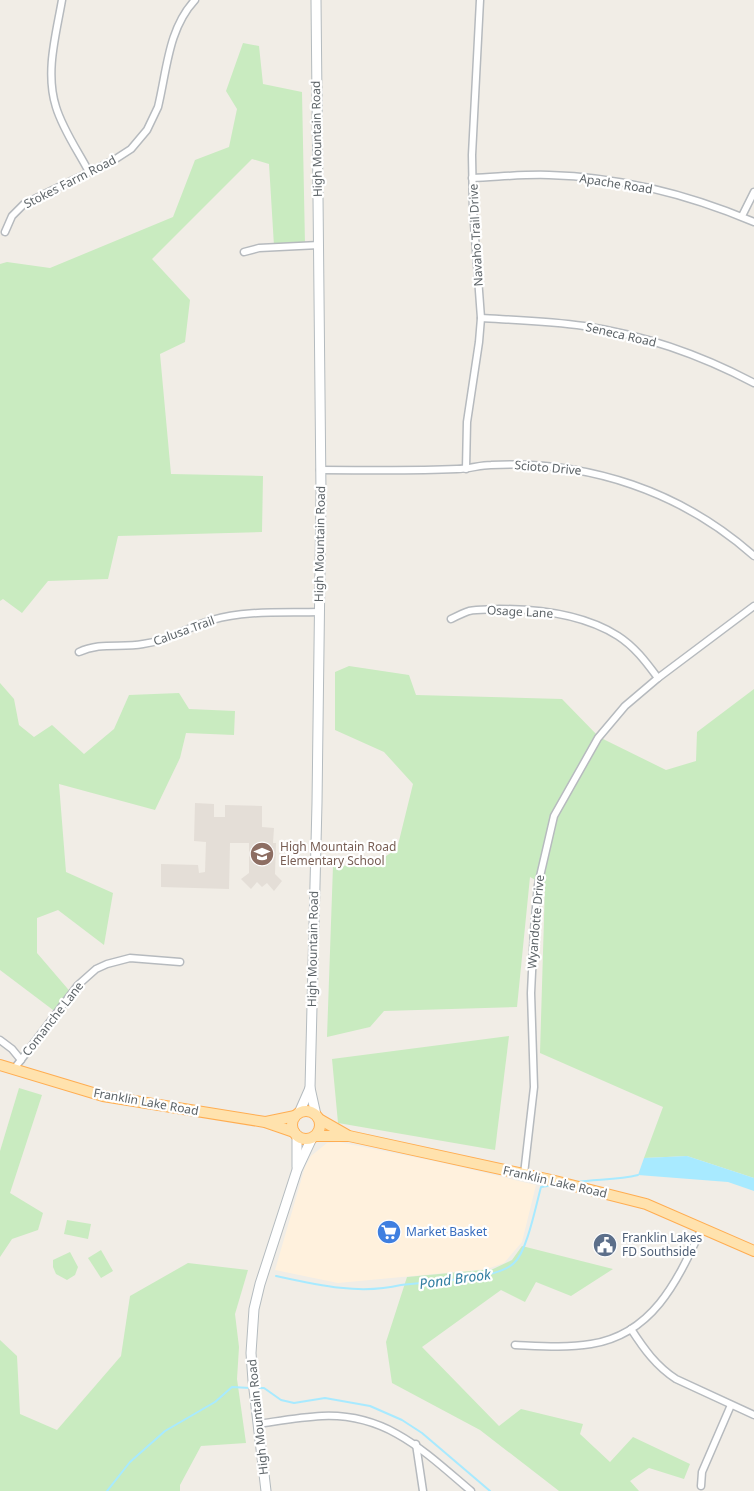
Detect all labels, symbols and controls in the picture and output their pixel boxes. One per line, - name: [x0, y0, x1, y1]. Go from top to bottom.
- street label: High Mountain Road: [307, 81, 326, 197]
- street label: Stokes Farm Road: [21, 151, 119, 212]
- street label: Apache Road: [578, 169, 654, 198]
- street label: Navaho Trail Drive: [464, 183, 487, 287]
- street label: Seneca Road: [584, 318, 658, 351]
- street label: Scioto Drive: [514, 456, 582, 479]
- street label: High Mountain Road: [310, 486, 329, 602]
- street label: Osage Lane: [486, 601, 554, 622]
- street label: Calusa Trail: [151, 612, 217, 649]
- place label: High Mountain Road Elementary School: [280, 838, 396, 869]
- school or university icon: High Mountain Road Elementary School: [249, 841, 275, 867]
- street label: Wyandotte Drive: [523, 874, 548, 970]
- street label: High Mountain Road: [303, 891, 322, 1007]
- street label: Comanche Lane: [18, 978, 87, 1060]
- street label: Franklin Lake Road: [92, 1084, 200, 1119]
- street label: Franklin Lake Road: [501, 1161, 609, 1202]
- supermarket icon: Market Basket: [376, 1219, 402, 1245]
- place label: Market Basket: [406, 1223, 488, 1240]
- place label: Franklin Lakes FD Southside: [622, 1229, 702, 1260]
- public building icon: Franklin Lakes FD Southside: [592, 1232, 618, 1258]
- water label: Pond Brook: [418, 1264, 493, 1293]
- street label: High Mountain Road: [243, 1358, 272, 1476]

